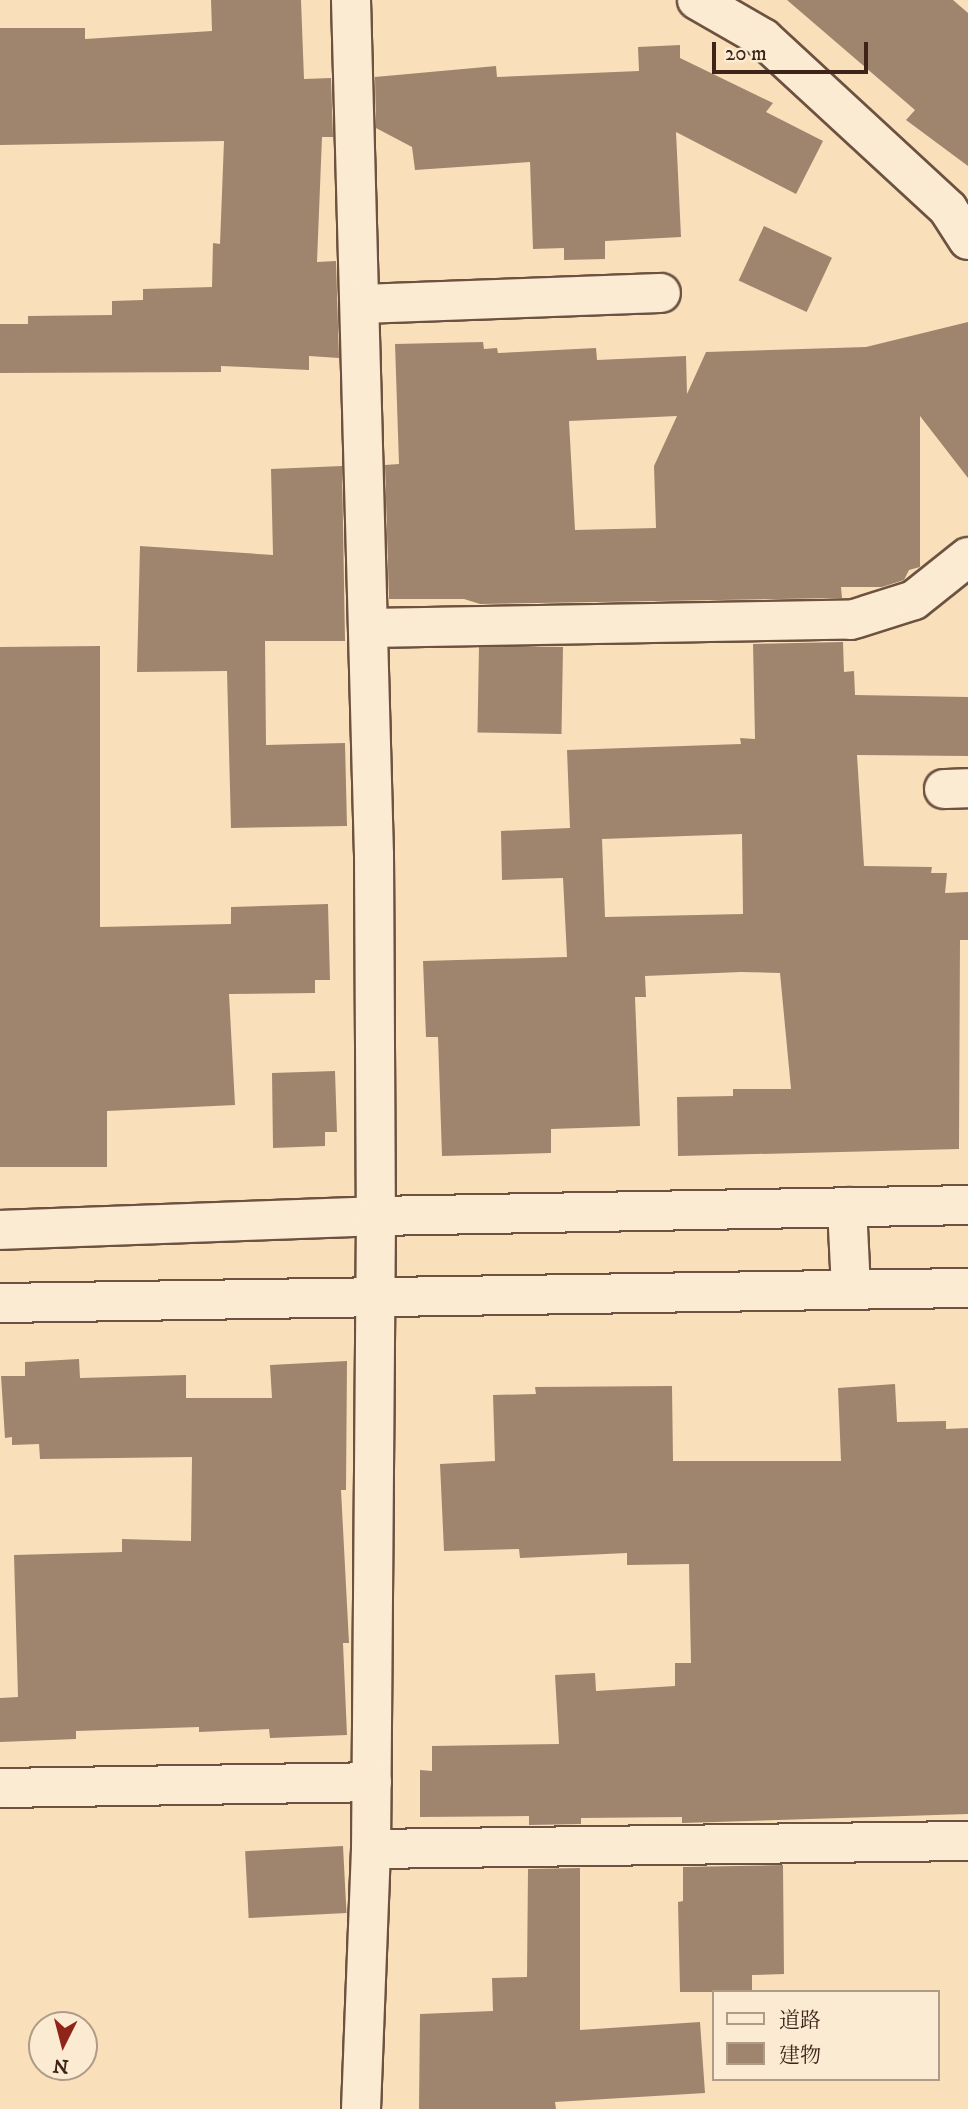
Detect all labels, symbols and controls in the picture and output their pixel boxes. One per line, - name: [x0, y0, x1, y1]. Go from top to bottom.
- scale bar: [716, 28, 872, 72]
- text: 20 m: [725, 41, 767, 67]
- legend: [712, 1990, 940, 2081]
- text: 道路: [779, 2008, 821, 2034]
- north arrow: [28, 2011, 98, 2081]
- text: 建物: [779, 2043, 821, 2069]
- text: N: [52, 2053, 70, 2078]

